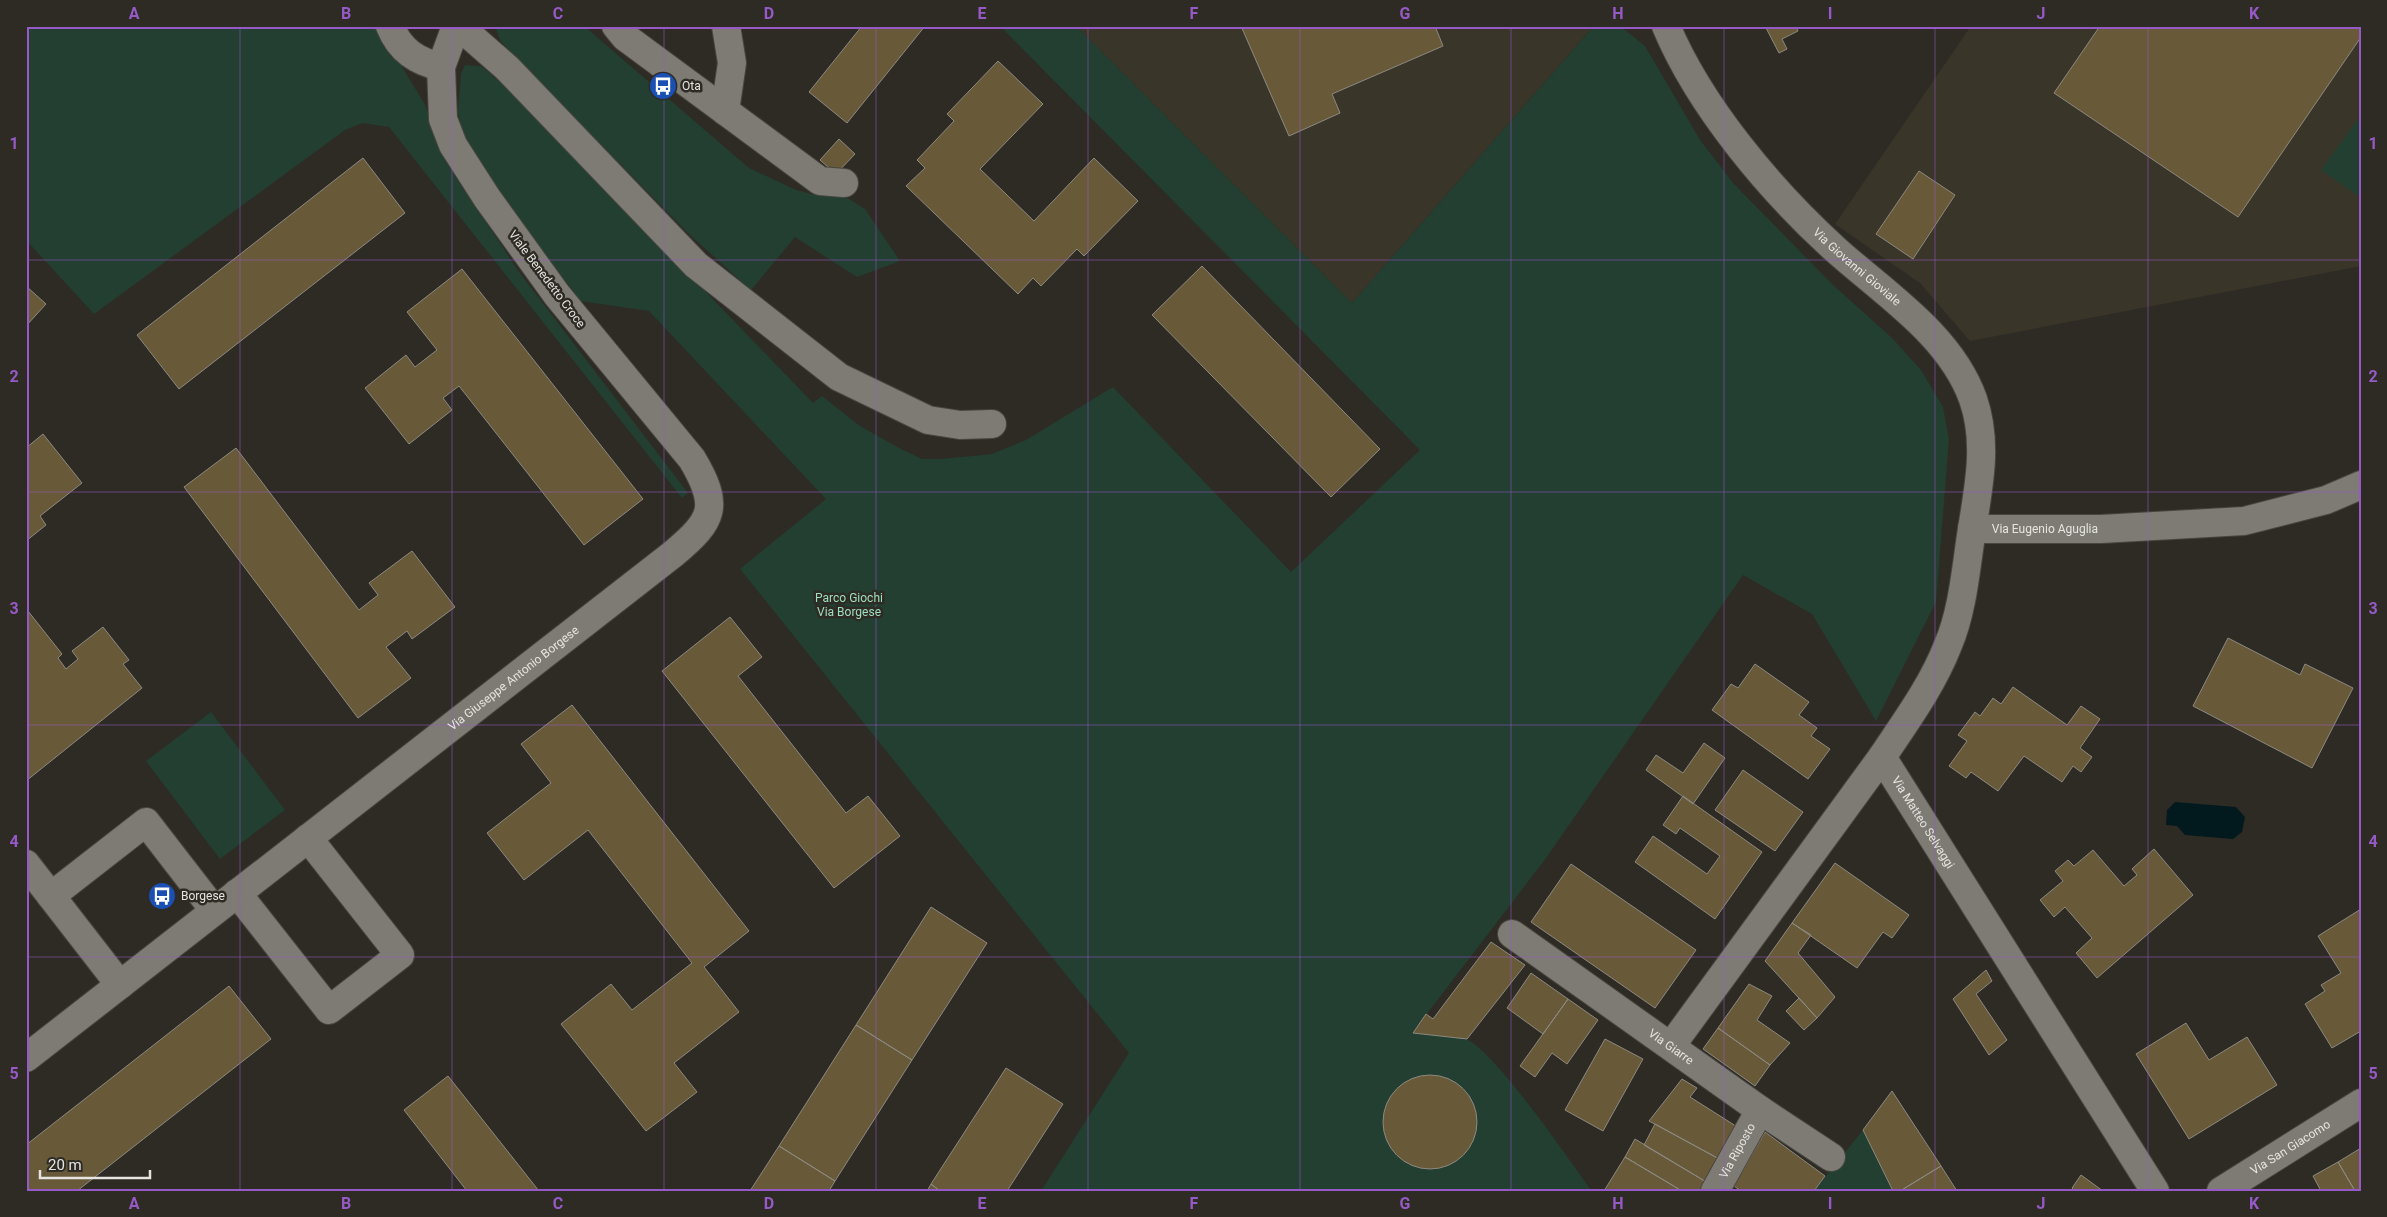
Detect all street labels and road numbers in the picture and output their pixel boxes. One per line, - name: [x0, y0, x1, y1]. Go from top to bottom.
- street label: Via Giovanni Gioviale: [1810, 225, 1904, 309]
- street label: Viale Benedetto Croce: [506, 228, 588, 330]
- street label: Via Eugenio Aguglia: [1992, 522, 2098, 536]
- street label: Via Giuseppe Antonio Borgese: [445, 623, 582, 733]
- street label: Via Matteo Selvaggi: [1889, 774, 1957, 871]
- street label: Via Giarre: [1646, 1026, 1696, 1068]
- street label: Via San Giacomo: [2248, 1117, 2333, 1178]
- street label: Via Riposto: [1716, 1121, 1758, 1181]

